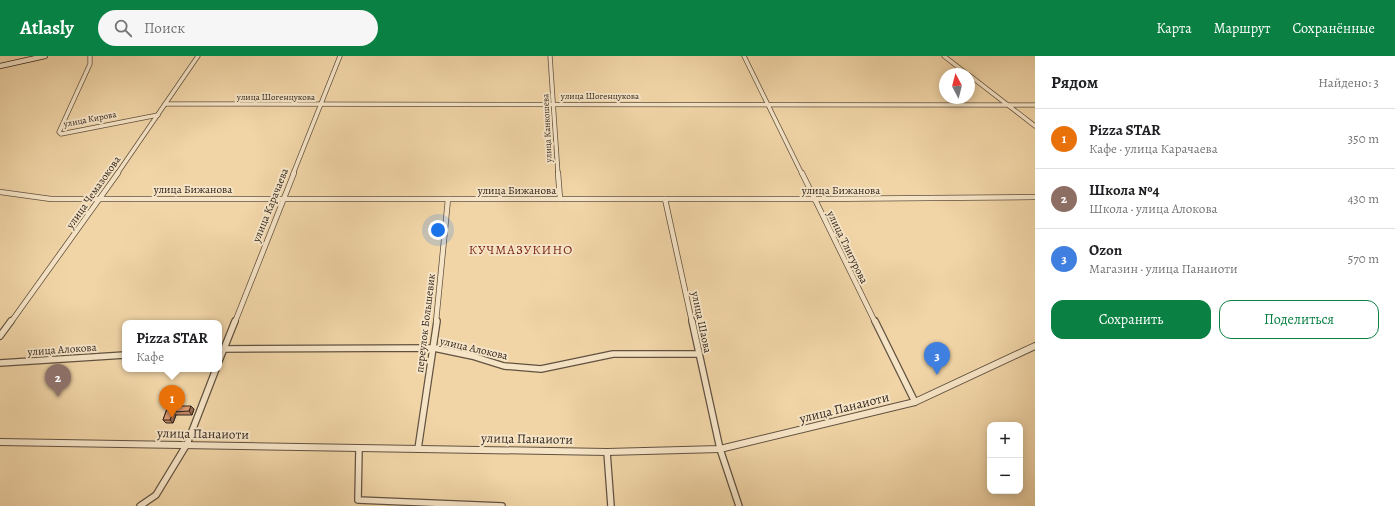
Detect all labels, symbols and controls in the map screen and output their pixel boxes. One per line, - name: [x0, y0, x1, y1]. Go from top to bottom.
- search box: [98, 10, 378, 46]
- text: Atlasly: [20, 15, 74, 41]
- icon: search: [112, 17, 134, 39]
- text: Поиск: [144, 18, 185, 38]
- text: Карта: [1157, 19, 1192, 38]
- text: Маршрут: [1214, 19, 1270, 38]
- text: Сохранённые: [1292, 19, 1375, 38]
- north arrow: [939, 68, 975, 104]
- text: Рядом: [1051, 71, 1098, 94]
- text: Найдено: 3: [1318, 74, 1379, 91]
- street label: улица Шогенцукова: [560, 90, 640, 102]
- street label: улица Шогенцукова: [236, 91, 316, 103]
- street label: улица Канкошева: [539, 93, 555, 164]
- street label: улица Кирова: [62, 108, 118, 130]
- text: Pizza STAR: [1089, 120, 1161, 140]
- text: 1: [1062, 130, 1066, 147]
- text: 350 m: [1348, 130, 1379, 147]
- text: Кафе · улица Карачаева: [1089, 140, 1218, 157]
- street label: улица Чемазокова: [62, 152, 125, 233]
- street label: улица Карачаева: [248, 165, 293, 245]
- text: Школа №4: [1089, 180, 1160, 200]
- street label: улица Бижанова: [153, 182, 233, 197]
- street label: улица Бижанова: [477, 183, 557, 198]
- street label: улица Бижанова: [801, 183, 881, 198]
- text: 2: [1061, 190, 1067, 207]
- text: 430 m: [1347, 190, 1379, 207]
- text: Школа · улица Алокова: [1089, 200, 1218, 217]
- street label: улица Тлигурова: [823, 207, 872, 287]
- your location: [428, 220, 448, 240]
- text: Ozon: [1089, 240, 1122, 260]
- district label: КУЧМАЗУКИНО: [469, 241, 573, 258]
- text: 3: [1061, 250, 1067, 267]
- text: 570 m: [1348, 250, 1379, 267]
- text: Магазин · улица Панаиоти: [1089, 260, 1238, 277]
- street label: переулок Большевик: [412, 272, 439, 373]
- street label: улица Шаова: [687, 289, 716, 355]
- button: Сохранить: [1051, 300, 1211, 339]
- button: Поделиться: [1219, 300, 1379, 339]
- popup: [122, 320, 222, 372]
- text: Pizza STAR: [136, 328, 208, 348]
- street label: улица Алокова: [438, 333, 510, 364]
- street label: улица Алокова: [26, 340, 98, 359]
- pin: 3: [924, 342, 950, 375]
- text: Кафе: [136, 348, 164, 365]
- pin: 2: [45, 364, 71, 397]
- pin: 1: [159, 385, 185, 418]
- street label: улица Панаиоти: [797, 388, 891, 427]
- map controls: [987, 422, 1023, 494]
- button: +: [987, 422, 1023, 458]
- street label: улица Панаиоти: [156, 424, 249, 443]
- street label: улица Панаиоти: [480, 429, 573, 448]
- button: −: [987, 458, 1023, 494]

